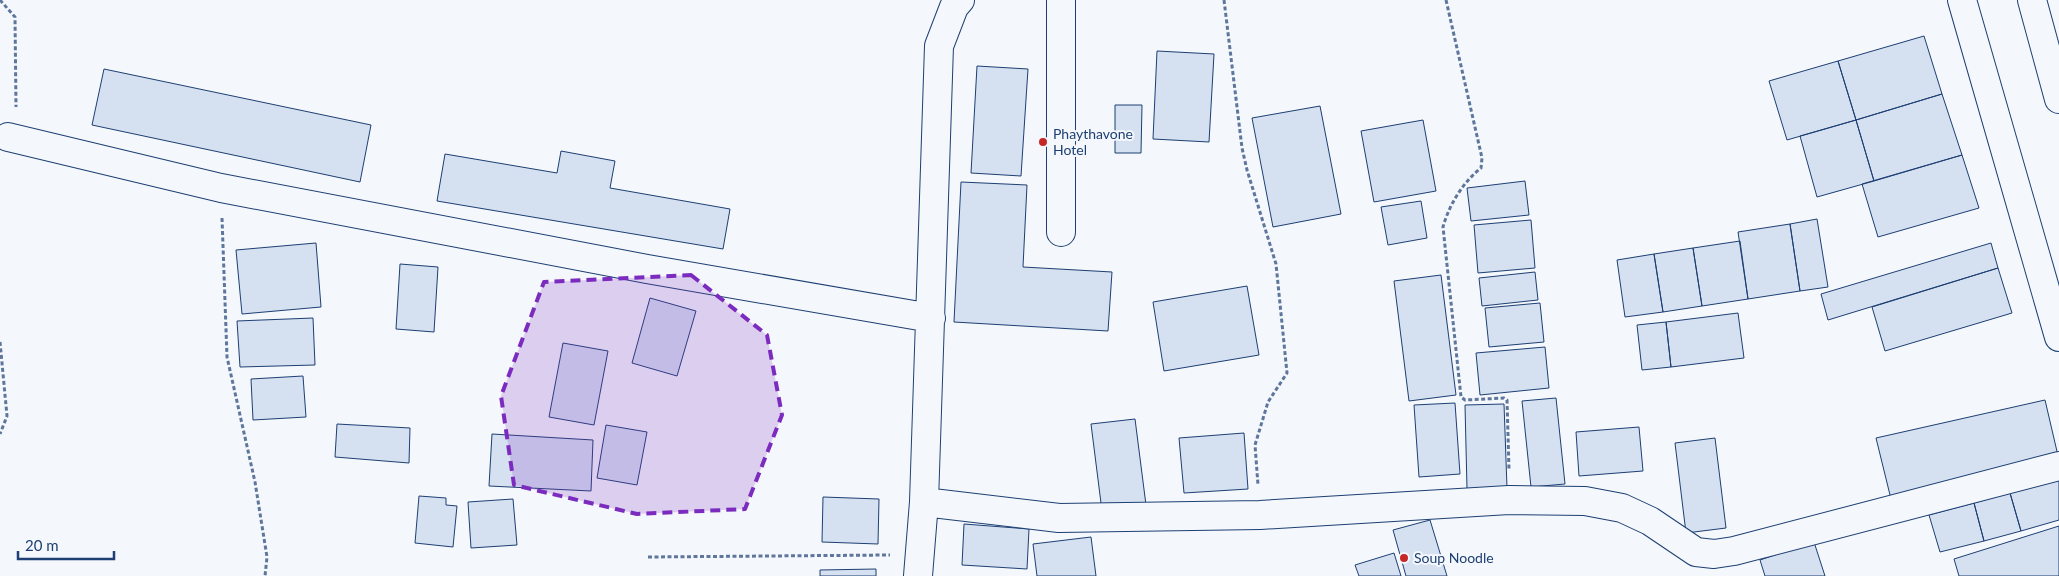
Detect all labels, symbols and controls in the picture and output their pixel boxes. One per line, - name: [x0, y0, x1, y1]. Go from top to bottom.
- place label: Phaythavone Hotel: [1053, 125, 1133, 158]
- marker: Phaythavone Hotel: [1037, 136, 1049, 148]
- scale bar: [18, 528, 114, 560]
- text: 20 m: [25, 536, 59, 554]
- place label: Soup Noodle: [1414, 549, 1494, 566]
- marker: Soup Noodle: [1398, 552, 1410, 564]

